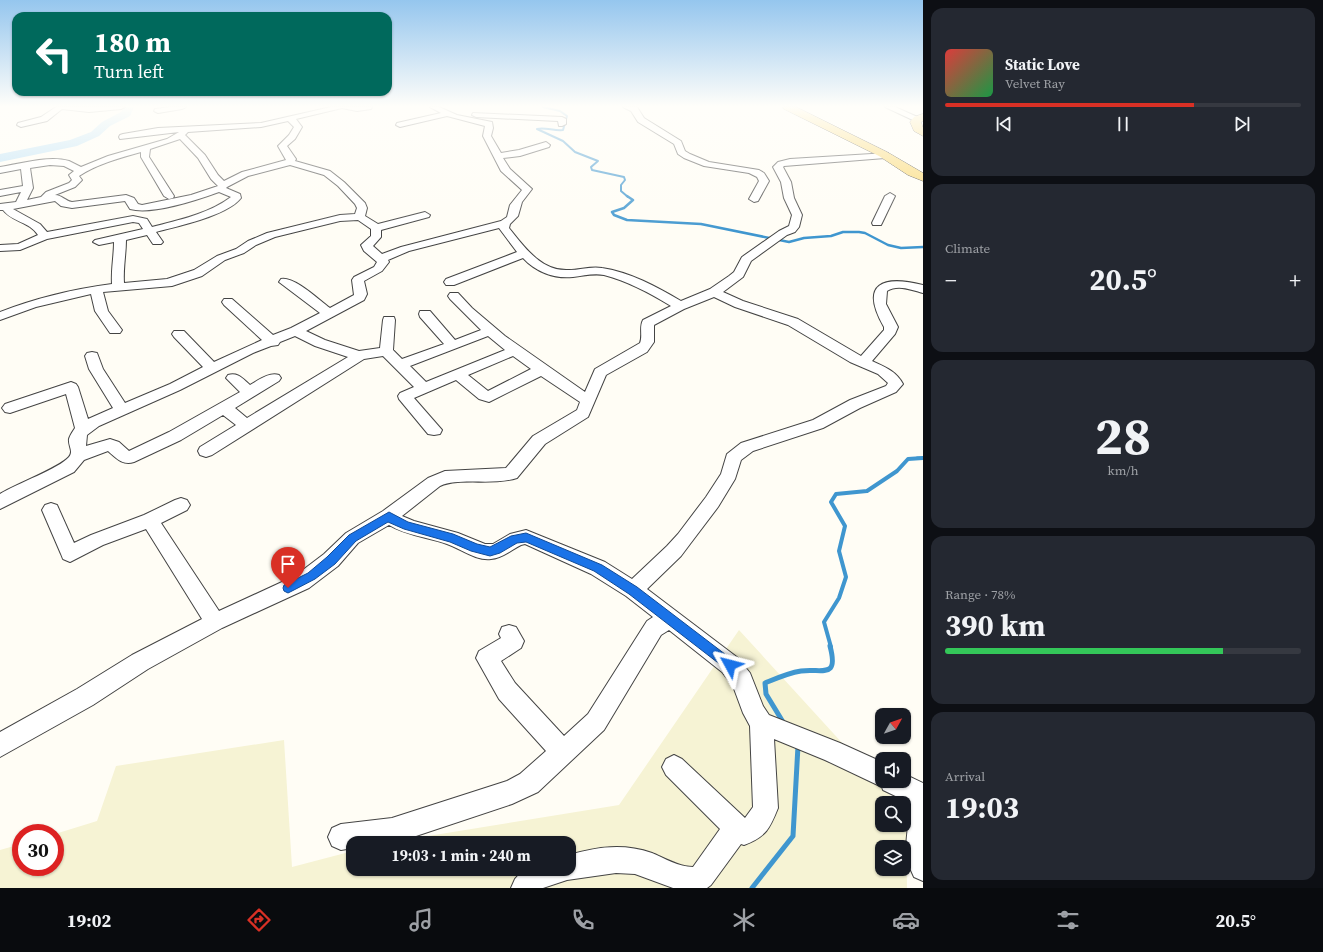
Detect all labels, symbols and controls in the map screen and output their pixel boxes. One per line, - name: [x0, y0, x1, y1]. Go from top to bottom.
- text: 180 m: [94, 23, 171, 61]
- icon: left: [28, 28, 80, 80]
- text: Static Love: [1005, 54, 1080, 75]
- text: Turn left: [94, 59, 164, 84]
- text: Velvet Ray: [1005, 75, 1065, 92]
- icon: previous: [993, 113, 1015, 135]
- icon: pause: [1112, 113, 1134, 135]
- icon: next: [1231, 113, 1253, 135]
- text: Climate: [945, 240, 990, 257]
- text: 20.5°: [1089, 259, 1157, 300]
- text: −: [945, 265, 957, 295]
- text: +: [1289, 265, 1301, 295]
- text: 28: [1095, 400, 1151, 471]
- text: km/h: [1108, 462, 1138, 479]
- pin: [271, 547, 305, 588]
- icon: arrive: [277, 553, 299, 575]
- text: Range · 78%: [945, 586, 1016, 603]
- text: 390 km: [945, 605, 1045, 646]
- position arrow: [709, 644, 751, 686]
- north arrow: [875, 708, 911, 744]
- map controls: [875, 708, 911, 876]
- button: sound: [875, 752, 911, 788]
- text: Arrival: [945, 768, 985, 785]
- text: 19:03: [945, 787, 1019, 828]
- button: search: [875, 796, 911, 832]
- speed limit sign: 30: [12, 824, 64, 876]
- button: layers: [875, 840, 911, 876]
- text: 19:03 · 1 min · 240 m: [392, 845, 531, 866]
- icon: directions: [245, 906, 273, 934]
- icon: music: [407, 906, 435, 934]
- icon: phone: [569, 906, 597, 934]
- icon: climate: [730, 906, 758, 934]
- icon: car: [892, 906, 920, 934]
- icon: filters: [1054, 906, 1082, 934]
- text: 19:02: [67, 908, 111, 933]
- text: 20.5°: [1215, 908, 1256, 933]

